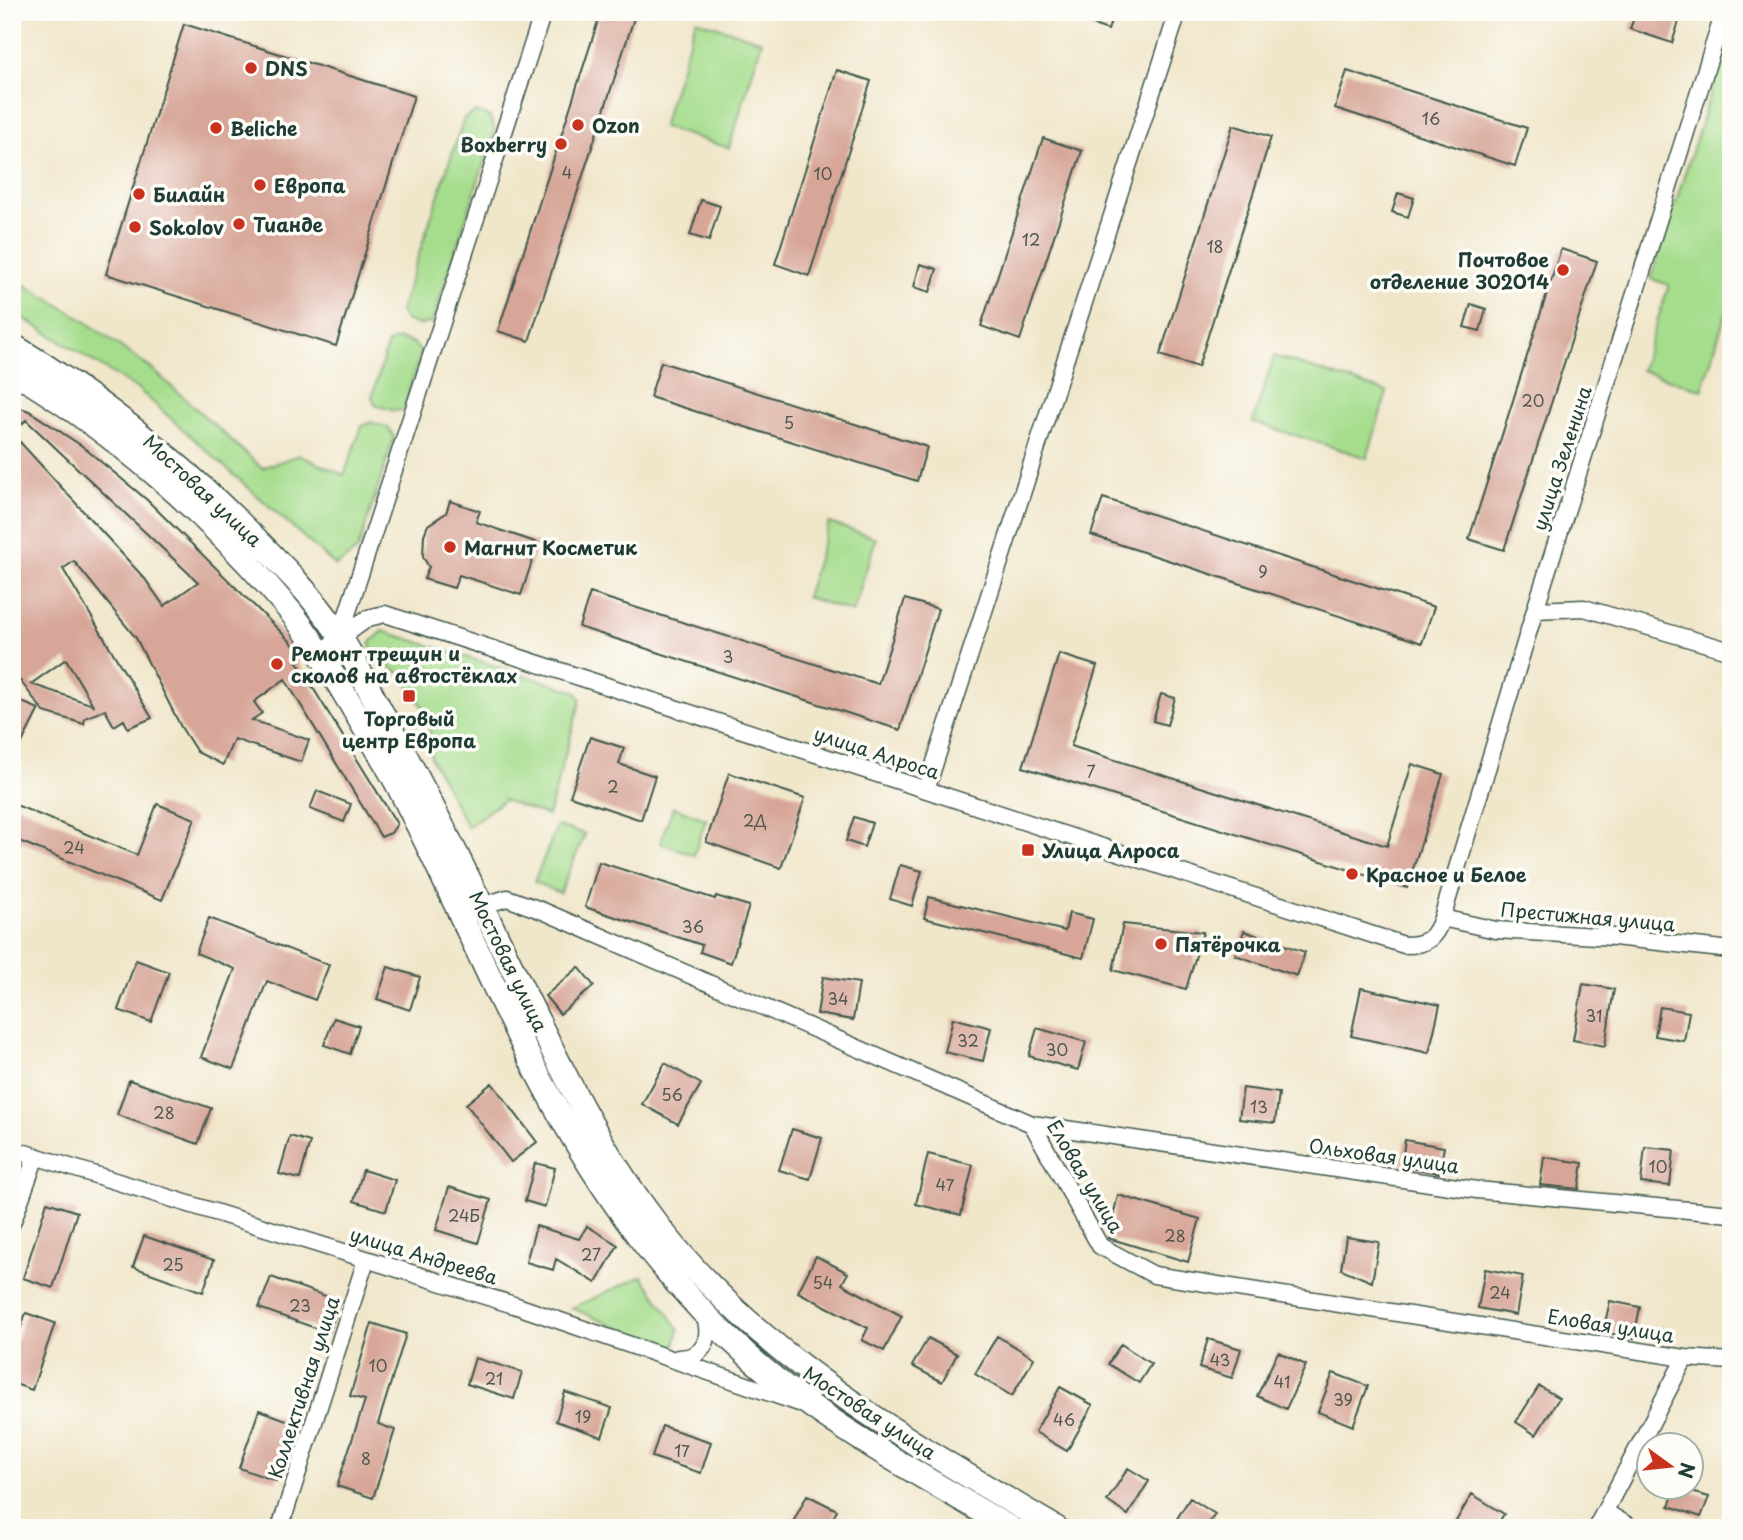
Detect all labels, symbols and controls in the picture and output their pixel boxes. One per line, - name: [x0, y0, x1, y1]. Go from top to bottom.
- place label: DNS: [265, 54, 308, 82]
- marker: DNS: [243, 60, 259, 76]
- house number: 16: [1422, 106, 1440, 130]
- place label: Ozon: [592, 111, 640, 139]
- place label: Beliche: [230, 114, 297, 142]
- marker: Ozon: [570, 117, 586, 133]
- marker: Beliche: [208, 120, 224, 136]
- place label: Boxberry: [460, 130, 547, 158]
- marker: Boxberry: [553, 136, 569, 152]
- house number: 4: [562, 160, 572, 184]
- house number: 10: [814, 161, 832, 185]
- place label: Европа: [274, 171, 346, 199]
- marker: Европа: [252, 177, 268, 193]
- place label: Билайн: [153, 180, 225, 208]
- marker: Билайн: [131, 186, 147, 202]
- place label: Тианде: [253, 210, 324, 238]
- place label: Sokolov: [149, 213, 224, 241]
- marker: Тианде: [231, 216, 247, 232]
- marker: Sokolov: [127, 219, 143, 235]
- house number: 12: [1022, 227, 1040, 251]
- house number: 18: [1206, 234, 1224, 258]
- place label: Почтовое отделение 302014: [1370, 245, 1549, 295]
- marker: Почтовое отделение 302014: [1555, 262, 1571, 278]
- street label: улица Зеленина: [1524, 382, 1598, 534]
- house number: 20: [1522, 388, 1544, 412]
- house number: 5: [784, 410, 794, 434]
- street label: Мостовая улица: [137, 427, 269, 553]
- place label: Магнит Косметик: [464, 533, 638, 561]
- marker: Магнит Косметик: [442, 539, 458, 555]
- house number: 9: [1258, 559, 1268, 583]
- place label: Ремонт трещин и сколов на автостёклах: [291, 639, 518, 689]
- house number: 3: [723, 644, 733, 668]
- marker: Ремонт трещин и сколов на автостёклах: [269, 656, 285, 672]
- marker: Торговый центр Европа: [401, 688, 417, 704]
- place label: Торговый центр Европа: [342, 704, 476, 754]
- street label: улица Алроса: [811, 719, 944, 786]
- house number: 7: [1086, 759, 1096, 783]
- house number: 2: [607, 774, 619, 798]
- house number: 2Д: [743, 808, 767, 832]
- house number: 24: [63, 835, 85, 859]
- place label: Улица Алроса: [1041, 836, 1180, 864]
- marker: Улица Алроса: [1020, 842, 1036, 858]
- place label: Красное и Белое: [1366, 860, 1527, 888]
- marker: Красное и Белое: [1344, 866, 1360, 882]
- street label: Мостовая улица: [463, 886, 555, 1036]
- street label: Престижная улица: [1500, 894, 1676, 938]
- house number: 36: [682, 914, 704, 938]
- place label: Пятёрочка: [1175, 930, 1281, 958]
- marker: Пятёрочка: [1153, 936, 1169, 952]
- house number: 34: [827, 986, 849, 1010]
- house number: 31: [1586, 1003, 1602, 1027]
- house number: 32: [957, 1028, 979, 1052]
- house number: 30: [1046, 1037, 1068, 1061]
- house number: 56: [661, 1082, 683, 1106]
- house number: 13: [1250, 1094, 1268, 1118]
- house number: 28: [153, 1100, 175, 1124]
- street label: Еловая улица: [1041, 1114, 1131, 1238]
- street label: Ольховая улица: [1307, 1131, 1461, 1179]
- house number: 10: [1649, 1154, 1667, 1178]
- house number: 47: [936, 1172, 955, 1196]
- house number: 24Б: [448, 1203, 480, 1227]
- street label: улица Андреева: [347, 1219, 501, 1291]
- house number: 28: [1164, 1223, 1186, 1247]
- house number: 27: [581, 1242, 601, 1266]
- house number: 25: [162, 1252, 184, 1276]
- house number: 54: [813, 1270, 833, 1294]
- house number: 24: [1489, 1280, 1511, 1304]
- street label: Коллективная улица: [260, 1292, 346, 1482]
- house number: 23: [289, 1293, 311, 1317]
- street label: Еловая улица: [1546, 1301, 1676, 1349]
- house number: 43: [1210, 1347, 1230, 1371]
- house number: 10: [369, 1353, 387, 1377]
- street label: Мостовая улица: [798, 1358, 942, 1466]
- house number: 21: [485, 1366, 503, 1390]
- house number: 41: [1274, 1369, 1290, 1393]
- house number: 39: [1333, 1387, 1353, 1411]
- house number: 19: [575, 1404, 591, 1428]
- house number: 46: [1053, 1407, 1075, 1431]
- north arrow: [1634, 1432, 1704, 1502]
- house number: 17: [674, 1438, 690, 1462]
- house number: 8: [361, 1446, 371, 1470]
- text: N: [1672, 1460, 1703, 1482]

